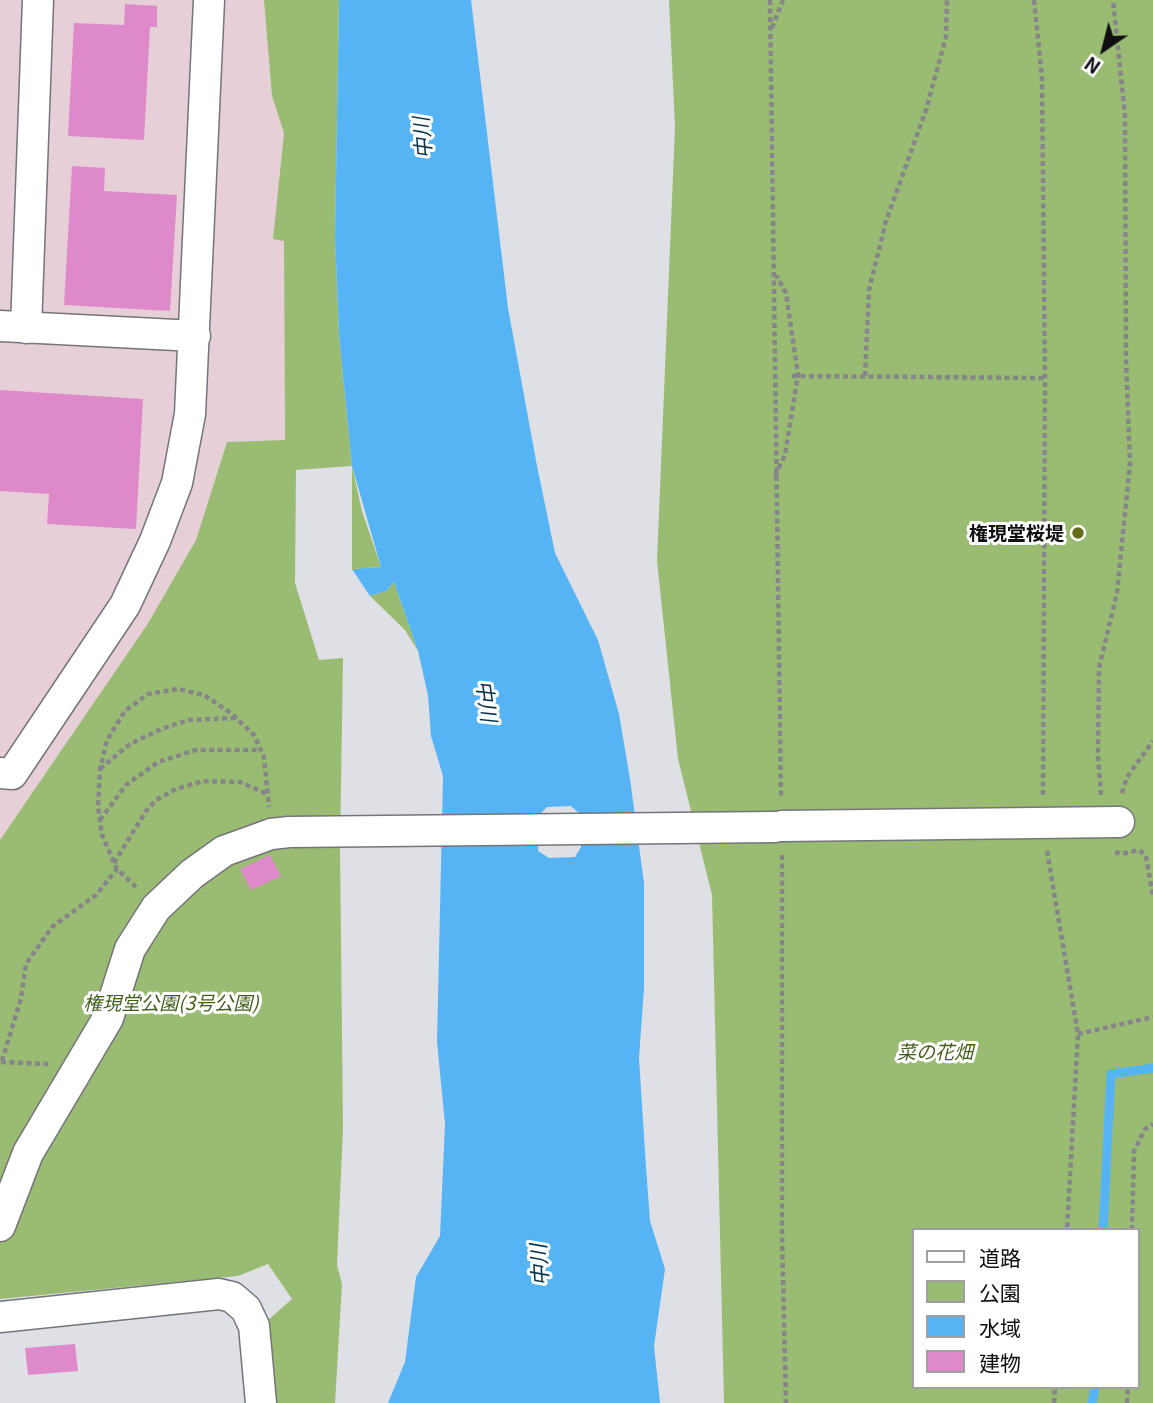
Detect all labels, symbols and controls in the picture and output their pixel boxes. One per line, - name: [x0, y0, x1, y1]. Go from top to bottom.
- north arrow: [1069, 14, 1139, 84]
- text: N: [1078, 51, 1105, 82]
- water label: 中川: [408, 116, 436, 160]
- place label: 権現堂桜堤: [969, 522, 1064, 544]
- marker: 権現堂桜堤: [1070, 525, 1086, 541]
- water label: 中川: [472, 678, 502, 724]
- park label: 権現堂公園(3号公園): [83, 992, 259, 1014]
- park label: 菜の花畑: [897, 1041, 973, 1063]
- legend: [912, 1228, 1139, 1389]
- text: 道路: [979, 1242, 1021, 1272]
- water label: 中川: [525, 1243, 553, 1287]
- text: 公園: [979, 1277, 1021, 1307]
- text: 水域: [979, 1312, 1021, 1342]
- text: 建物: [979, 1347, 1021, 1377]

